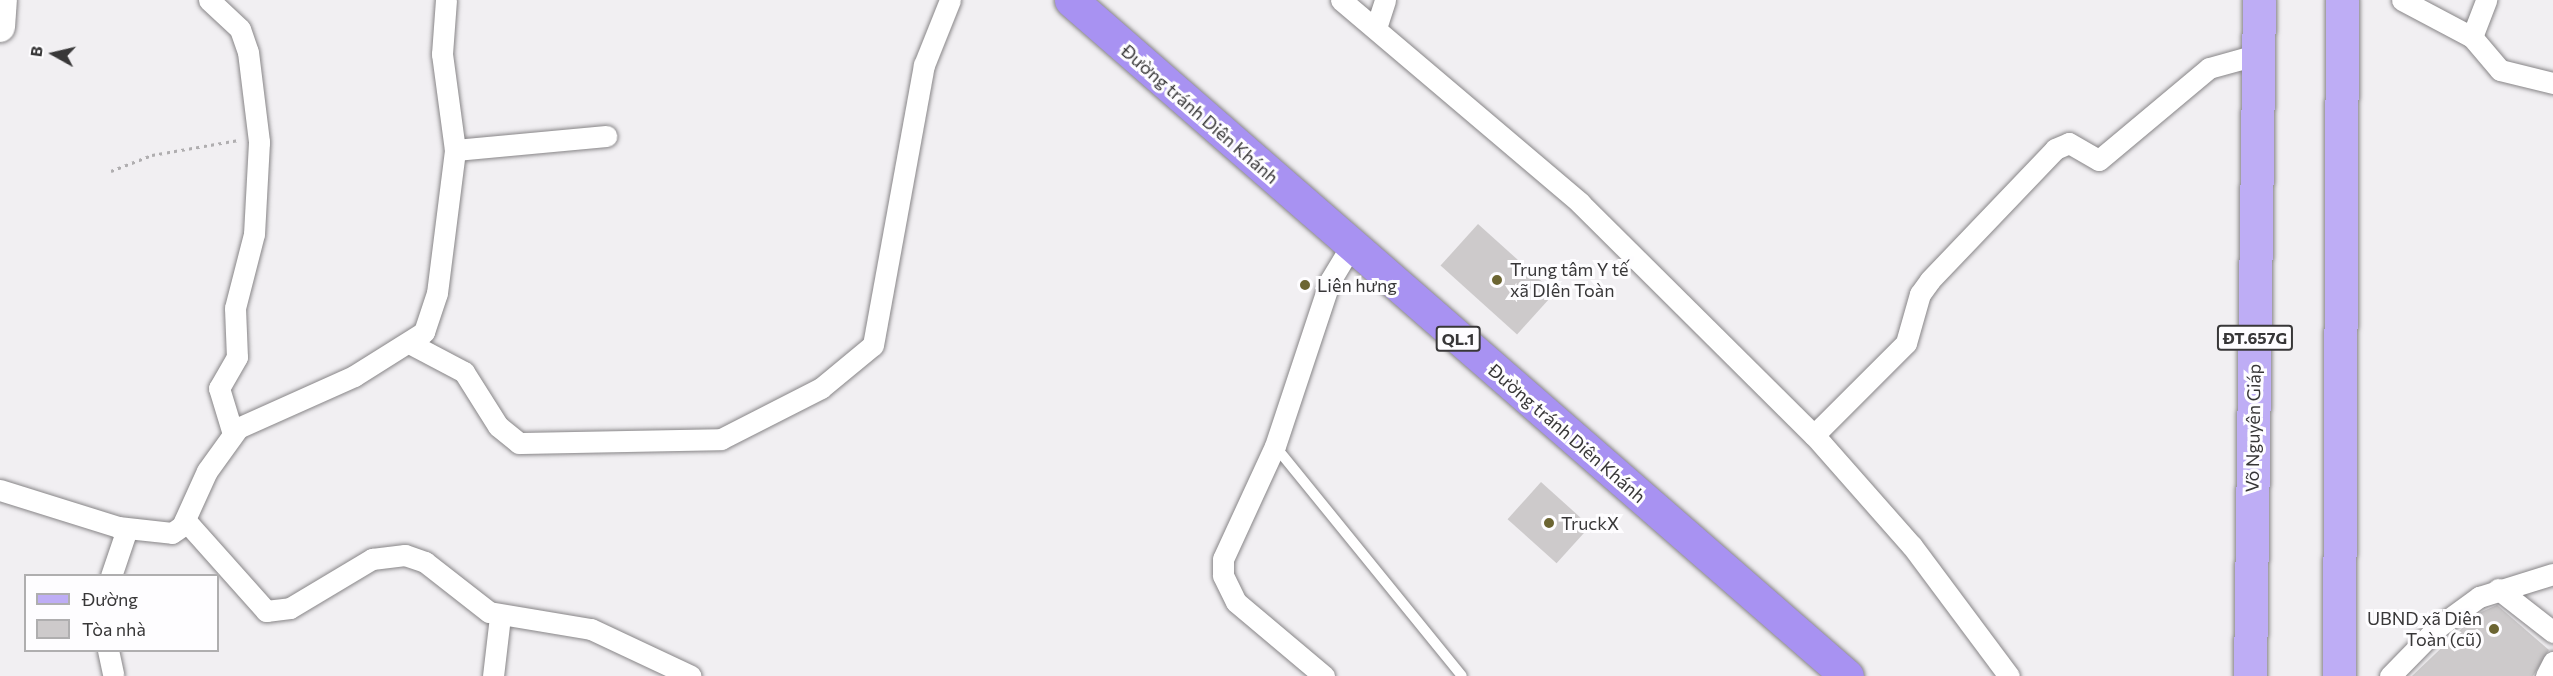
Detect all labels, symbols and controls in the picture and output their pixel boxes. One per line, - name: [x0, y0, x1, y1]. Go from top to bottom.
- north arrow: [24, 24, 84, 84]
- street label: Đường tránh Diên Khánh: [1117, 40, 1283, 188]
- text: B: [26, 45, 46, 58]
- place label: Trung tâm Y tế xã DIên Toàn: [1510, 259, 1629, 302]
- marker: Trung tâm Y tế xã DIên Toàn: [1488, 271, 1506, 289]
- place label: Liên hưng: [1317, 274, 1397, 296]
- marker: Liên hưng: [1298, 278, 1312, 292]
- road number: ĐT.657G: [2216, 325, 2294, 351]
- road number: QL.1: [1436, 326, 1480, 352]
- street label: Đường tránh Diên Khánh: [1484, 359, 1650, 507]
- street label: Võ Nguyên Giáp: [2241, 363, 2265, 493]
- place label: TruckX: [1561, 512, 1619, 534]
- marker: TruckX: [1542, 516, 1556, 530]
- legend: [24, 574, 219, 652]
- text: Đường: [82, 588, 138, 610]
- place label: UBND xã Diên Toàn (cũ): [2367, 608, 2482, 650]
- text: Tòa nhà: [82, 618, 146, 640]
- marker: UBND xã Diên Toàn (cũ): [2487, 622, 2501, 636]

